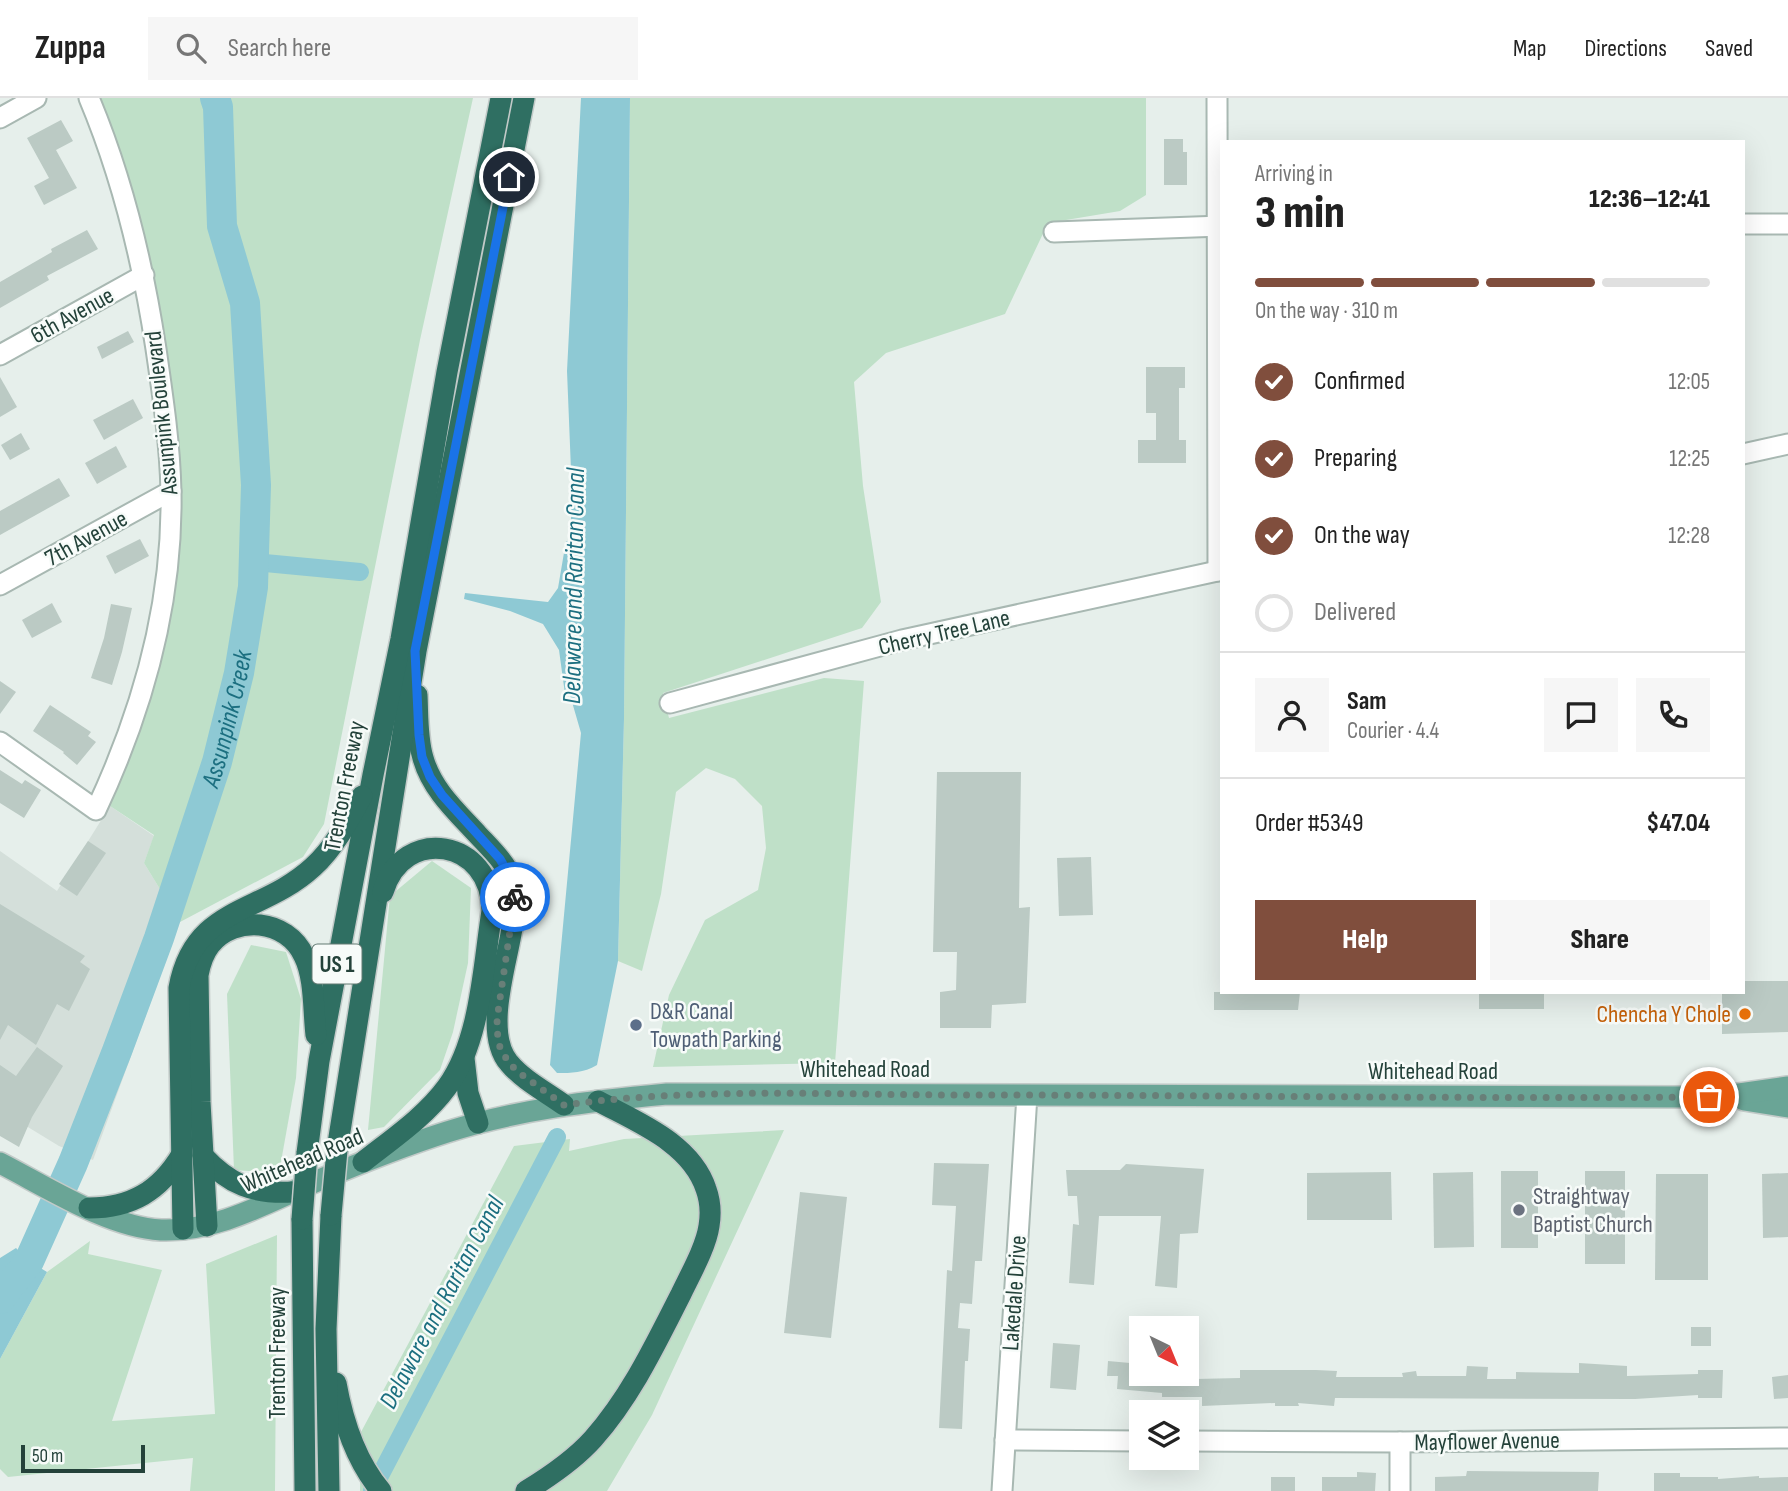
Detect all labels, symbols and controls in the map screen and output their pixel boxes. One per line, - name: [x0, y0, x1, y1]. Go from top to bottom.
- search box: [148, 17, 638, 80]
- text: Zuppa: [35, 28, 106, 68]
- icon: search: [172, 29, 210, 67]
- text: Search here: [228, 33, 331, 64]
- text: Map: [1513, 34, 1546, 63]
- text: Directions: [1584, 34, 1667, 63]
- text: Saved: [1705, 34, 1753, 63]
- pin: [479, 147, 539, 207]
- icon: home: [490, 158, 528, 196]
- text: Arriving in: [1255, 160, 1333, 188]
- text: 12:36–12:41: [1589, 184, 1710, 215]
- text: 3 min: [1255, 186, 1345, 241]
- street label: 6th Avenue: [26, 281, 119, 350]
- text: On the way · 310 m: [1255, 297, 1398, 325]
- street label: Assunpink Boulevard: [138, 330, 185, 497]
- icon: check: [1255, 363, 1293, 401]
- text: Confirmed: [1314, 366, 1405, 397]
- text: 12:05: [1668, 368, 1710, 396]
- icon: check: [1255, 440, 1293, 478]
- text: Preparing: [1314, 443, 1397, 474]
- text: 12:25: [1669, 445, 1710, 473]
- water label: Delaware and Raritan Canal: [557, 466, 592, 704]
- street label: 7th Avenue: [40, 504, 133, 573]
- icon: check: [1255, 517, 1293, 555]
- text: On the way: [1314, 520, 1410, 551]
- text: 12:28: [1668, 522, 1710, 550]
- text: Delivered: [1314, 597, 1396, 628]
- street label: Cherry Tree Lane: [875, 603, 1013, 662]
- water label: Assunpink Creek: [195, 647, 260, 792]
- button: person: [1255, 678, 1329, 752]
- button: chat: [1544, 678, 1618, 752]
- button: phone: [1636, 678, 1710, 752]
- text: Sam: [1347, 686, 1387, 717]
- text: Courier · 4.4: [1347, 717, 1439, 745]
- street label: Trenton Freeway: [318, 719, 371, 854]
- text: Order #5349: [1255, 808, 1363, 839]
- text: $47.04: [1646, 808, 1710, 839]
- courier: [480, 862, 550, 932]
- icon: bike: [496, 878, 534, 916]
- button: Help: [1255, 900, 1476, 980]
- button: Share: [1490, 900, 1710, 980]
- road number: US 1: [312, 944, 362, 984]
- place label: D&R Canal Towpath Parking: [650, 997, 781, 1054]
- place label: Chencha Y Chole: [1596, 1000, 1731, 1029]
- marker: Chencha Y Chole: [1737, 1006, 1753, 1022]
- marker: D&R Canal Towpath Parking: [628, 1017, 644, 1033]
- street label: Whitehead Road: [800, 1055, 930, 1084]
- street label: Whitehead Road: [1368, 1057, 1498, 1086]
- pin: [1679, 1067, 1739, 1127]
- icon: bag: [1690, 1078, 1728, 1116]
- street label: Whitehead Road: [237, 1122, 368, 1199]
- place label: Straightway Baptist Church: [1533, 1182, 1653, 1239]
- water label: Delaware and Raritan Canal: [373, 1190, 512, 1414]
- marker: Straightway Baptist Church: [1511, 1202, 1527, 1218]
- street label: Lakedale Drive: [996, 1234, 1033, 1352]
- street label: Trenton Freeway: [263, 1287, 292, 1419]
- north arrow: [1129, 1316, 1199, 1386]
- map controls: [1129, 1316, 1199, 1470]
- button: layers: [1129, 1400, 1199, 1470]
- street label: Mayflower Avenue: [1414, 1426, 1560, 1457]
- scale bar: [21, 1442, 145, 1474]
- text: 50 m: [32, 1445, 63, 1468]

